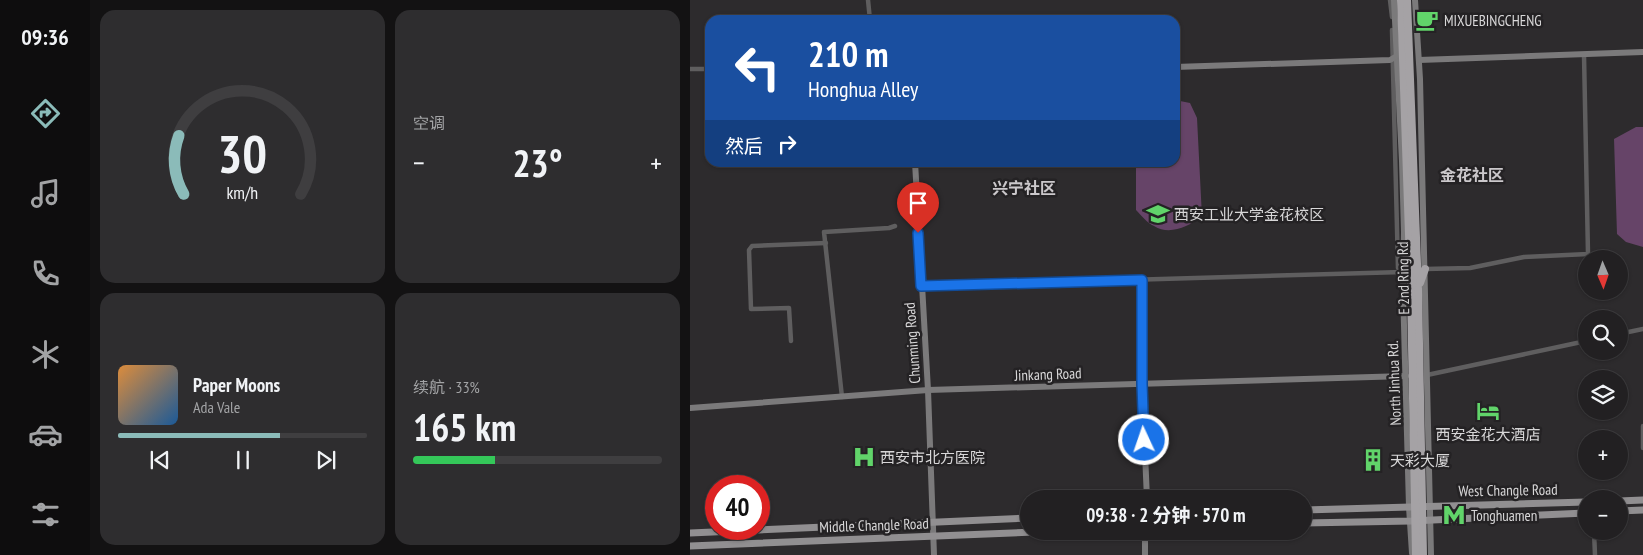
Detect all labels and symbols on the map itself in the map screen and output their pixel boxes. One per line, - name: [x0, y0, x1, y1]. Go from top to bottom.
- cafe icon: MIXUEBINGCHENG: [1414, 7, 1440, 33]
- place label: MIXUEBINGCHENG: [1444, 11, 1542, 30]
- district label: 金花社区: [1440, 165, 1504, 185]
- district label: 兴宁社区: [992, 178, 1056, 198]
- pin: [897, 182, 939, 233]
- school or university icon: 西安工业大学金花校区: [1145, 201, 1171, 227]
- place label: 西安工业大学金花校区: [1174, 205, 1324, 224]
- street label: E 2nd Ring Rd: [1393, 241, 1413, 315]
- north arrow: [1578, 250, 1628, 300]
- street label: Chunming Road: [900, 302, 924, 384]
- street label: North Jinhua Rd.: [1383, 340, 1405, 426]
- street label: Jinkang Road: [1013, 363, 1082, 385]
- hotel icon: 西安金花大酒店: [1475, 398, 1501, 424]
- position arrow: [1117, 413, 1169, 465]
- place label: 西安金花大酒店: [1435, 425, 1541, 444]
- hospital icon: 西安市北方医院: [851, 444, 877, 470]
- building icon: 天彩大厦: [1360, 447, 1386, 473]
- place label: 西安市北方医院: [880, 448, 985, 467]
- place label: 天彩大厦: [1390, 451, 1450, 470]
- speed limit sign: 40: [705, 475, 770, 540]
- street label: West Changle Road: [1458, 480, 1558, 500]
- metro station icon: Tonghuamen: [1441, 502, 1467, 528]
- place label: Tonghuamen: [1471, 506, 1537, 525]
- street label: Middle Changle Road: [819, 514, 929, 536]

